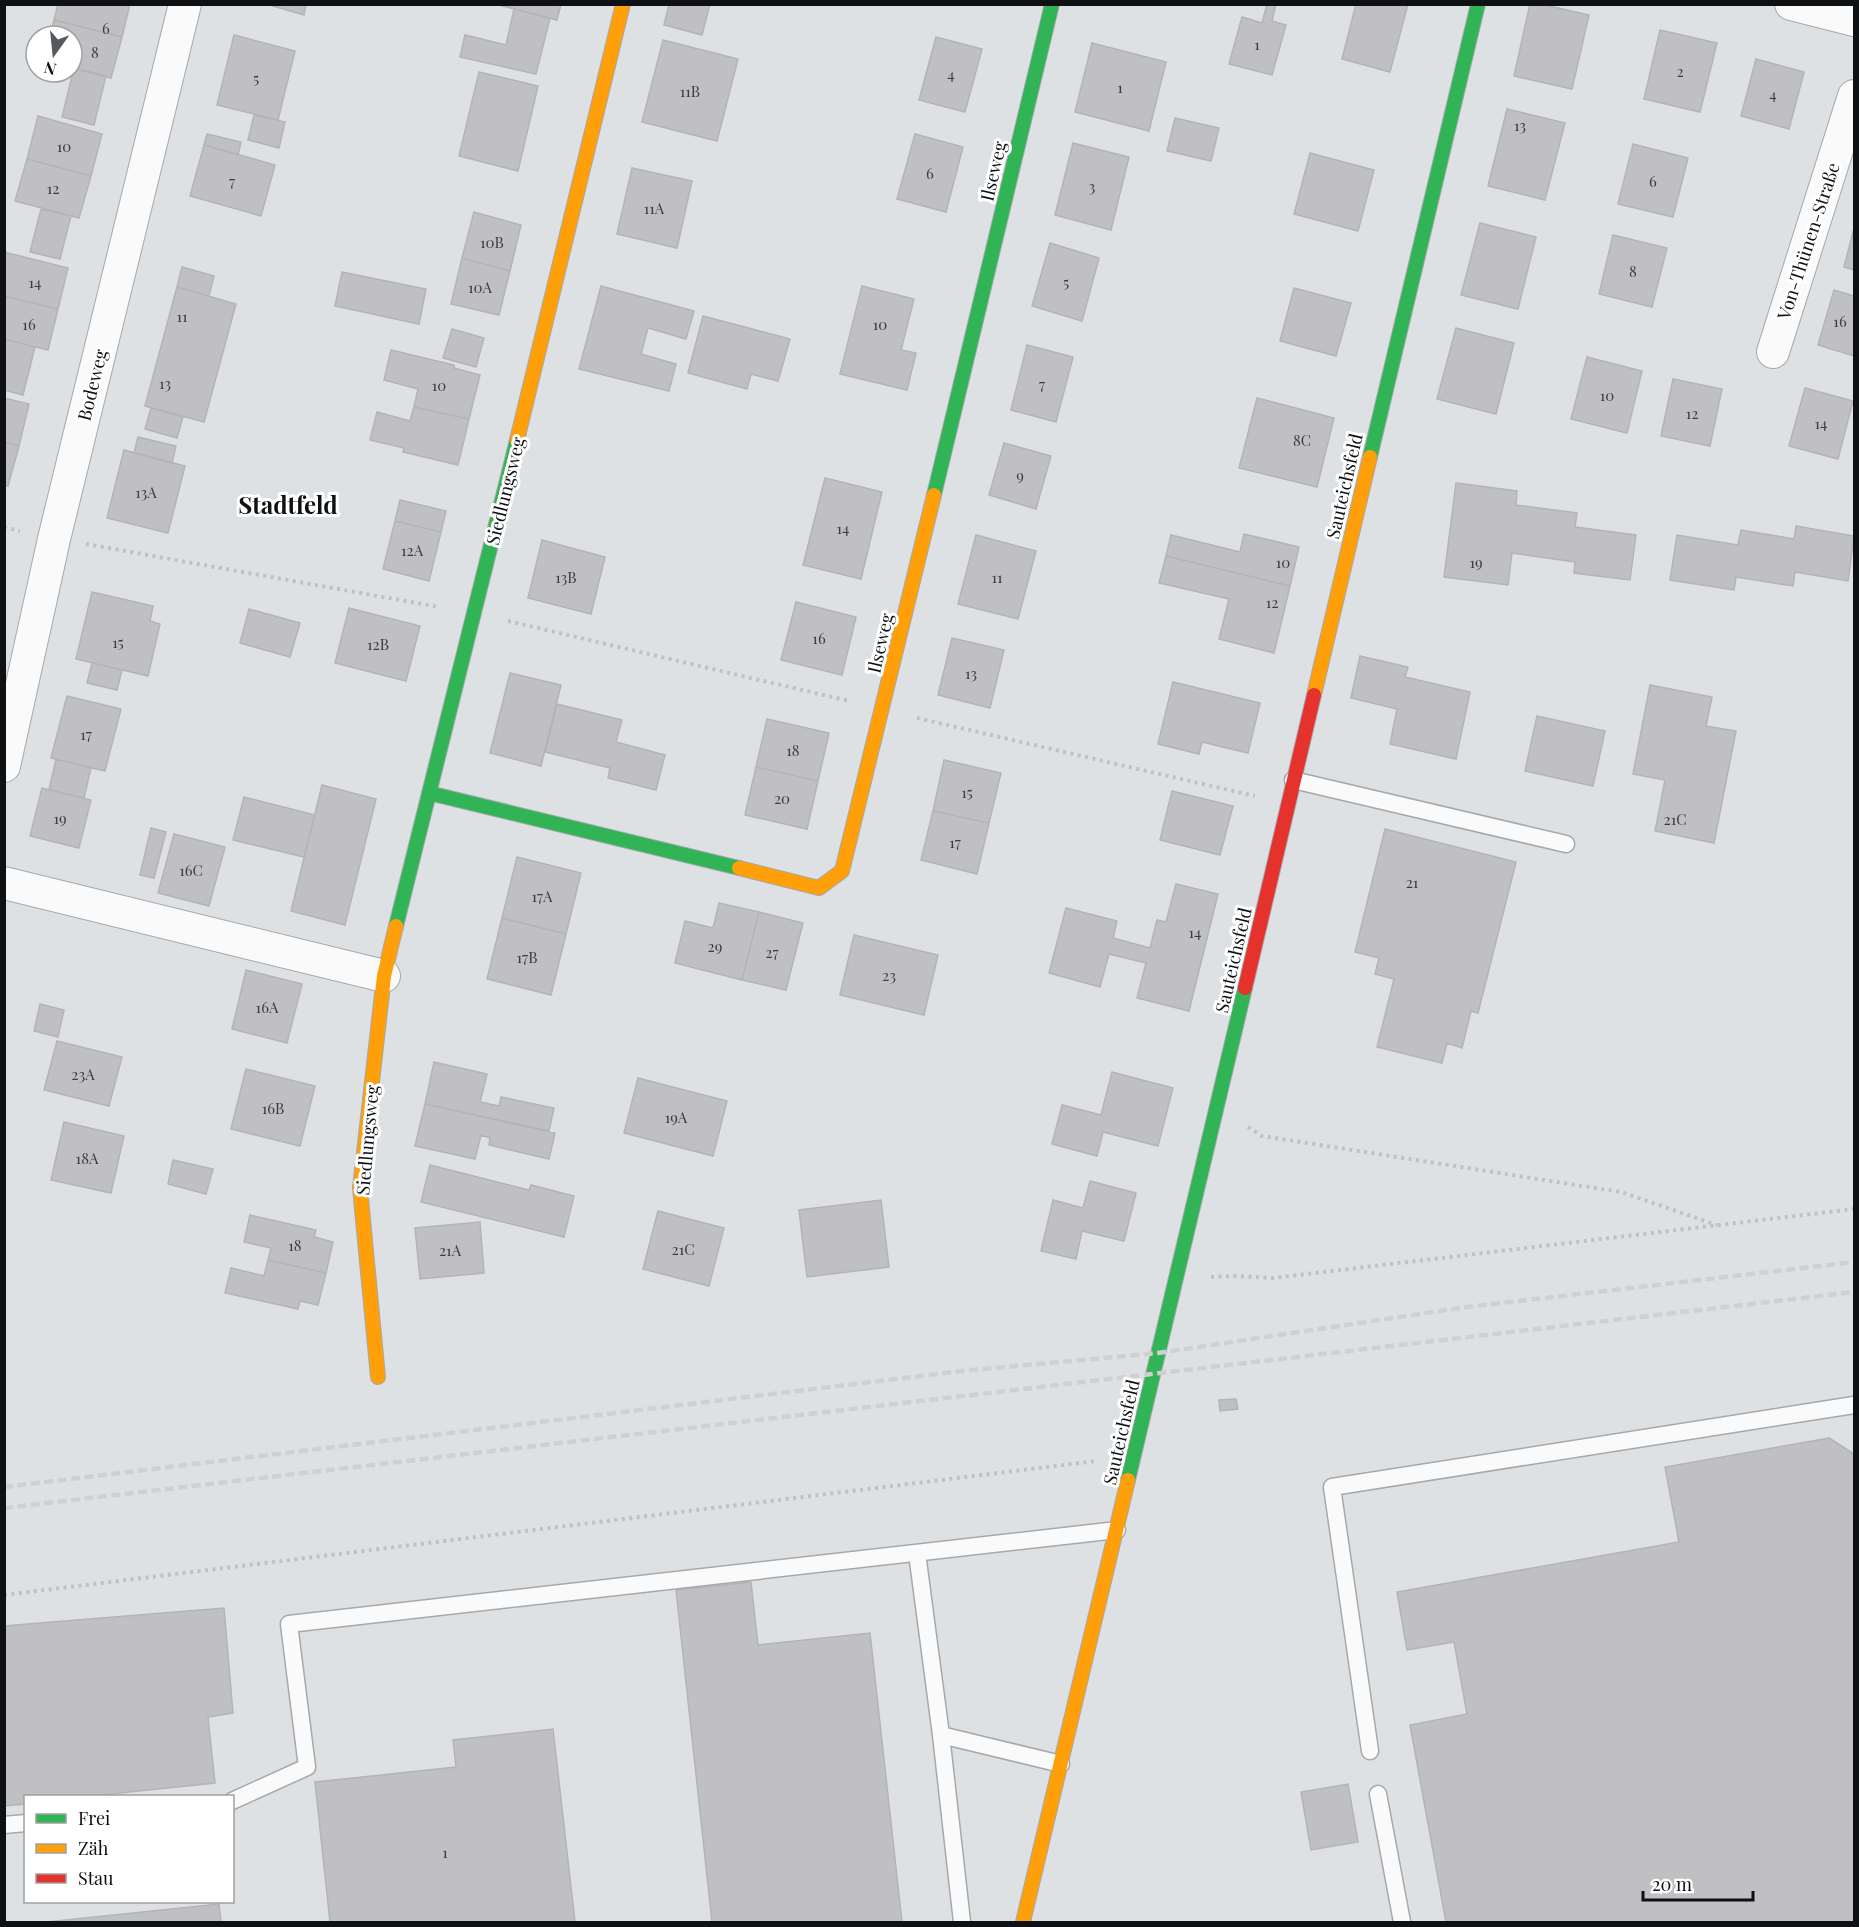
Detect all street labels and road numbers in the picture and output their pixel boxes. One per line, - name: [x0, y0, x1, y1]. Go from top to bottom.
- street label: Ilseweg: [974, 138, 1012, 203]
- street label: Von-Thünen-Straße: [1771, 159, 1845, 324]
- street label: Bodeweg: [72, 346, 113, 423]
- street label: Sauteichsfeld: [1320, 430, 1368, 541]
- street label: Siedlungsweg: [480, 434, 530, 548]
- street label: Ilseweg: [861, 610, 899, 675]
- street label: Sauteichsfeld: [1209, 904, 1257, 1015]
- street label: Siedlungsweg: [350, 1083, 384, 1196]
- street label: Sauteichsfeld: [1097, 1376, 1145, 1487]

